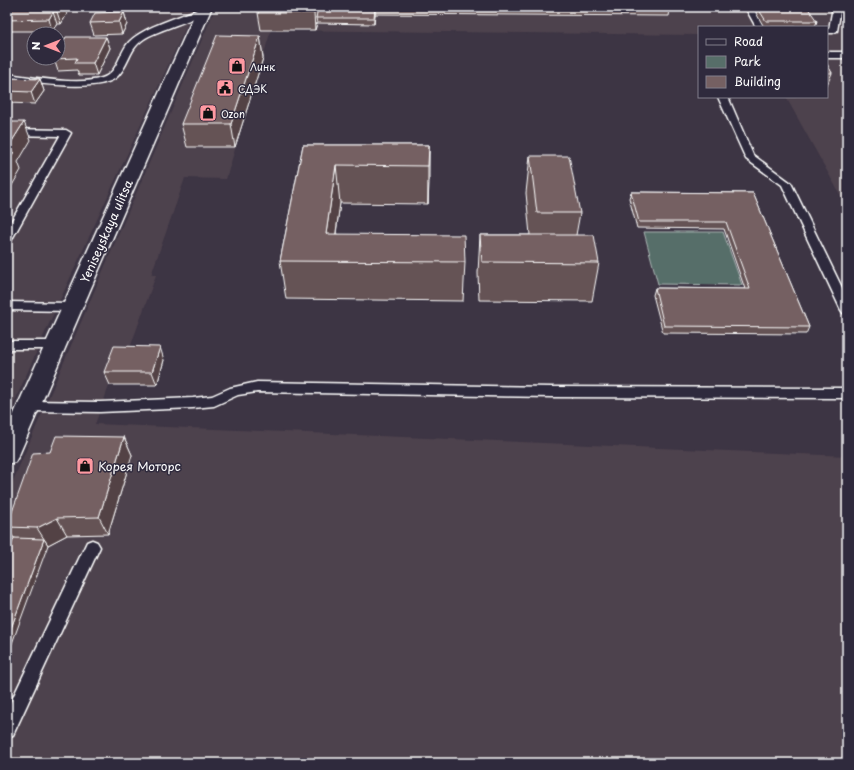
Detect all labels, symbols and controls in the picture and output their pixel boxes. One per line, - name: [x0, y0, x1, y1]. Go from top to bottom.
- north arrow: [26, 26, 66, 66]
- legend: [698, 26, 828, 98]
- text: Road: [734, 32, 763, 50]
- text: N: [27, 41, 44, 50]
- text: Park: [734, 52, 761, 70]
- shop icon: Линк: [227, 56, 247, 76]
- place label: Линк: [250, 59, 275, 74]
- text: Building: [734, 72, 781, 90]
- public building icon: СДЭК: [215, 78, 235, 98]
- place label: СДЭК: [238, 81, 267, 96]
- shop icon: Ozon: [198, 103, 218, 123]
- place label: Ozon: [221, 106, 245, 121]
- street label: Yeniseyskaya ulitsa: [75, 176, 137, 286]
- shop icon: Корея Моторс: [75, 456, 95, 476]
- place label: Корея Моторс: [98, 457, 181, 475]

